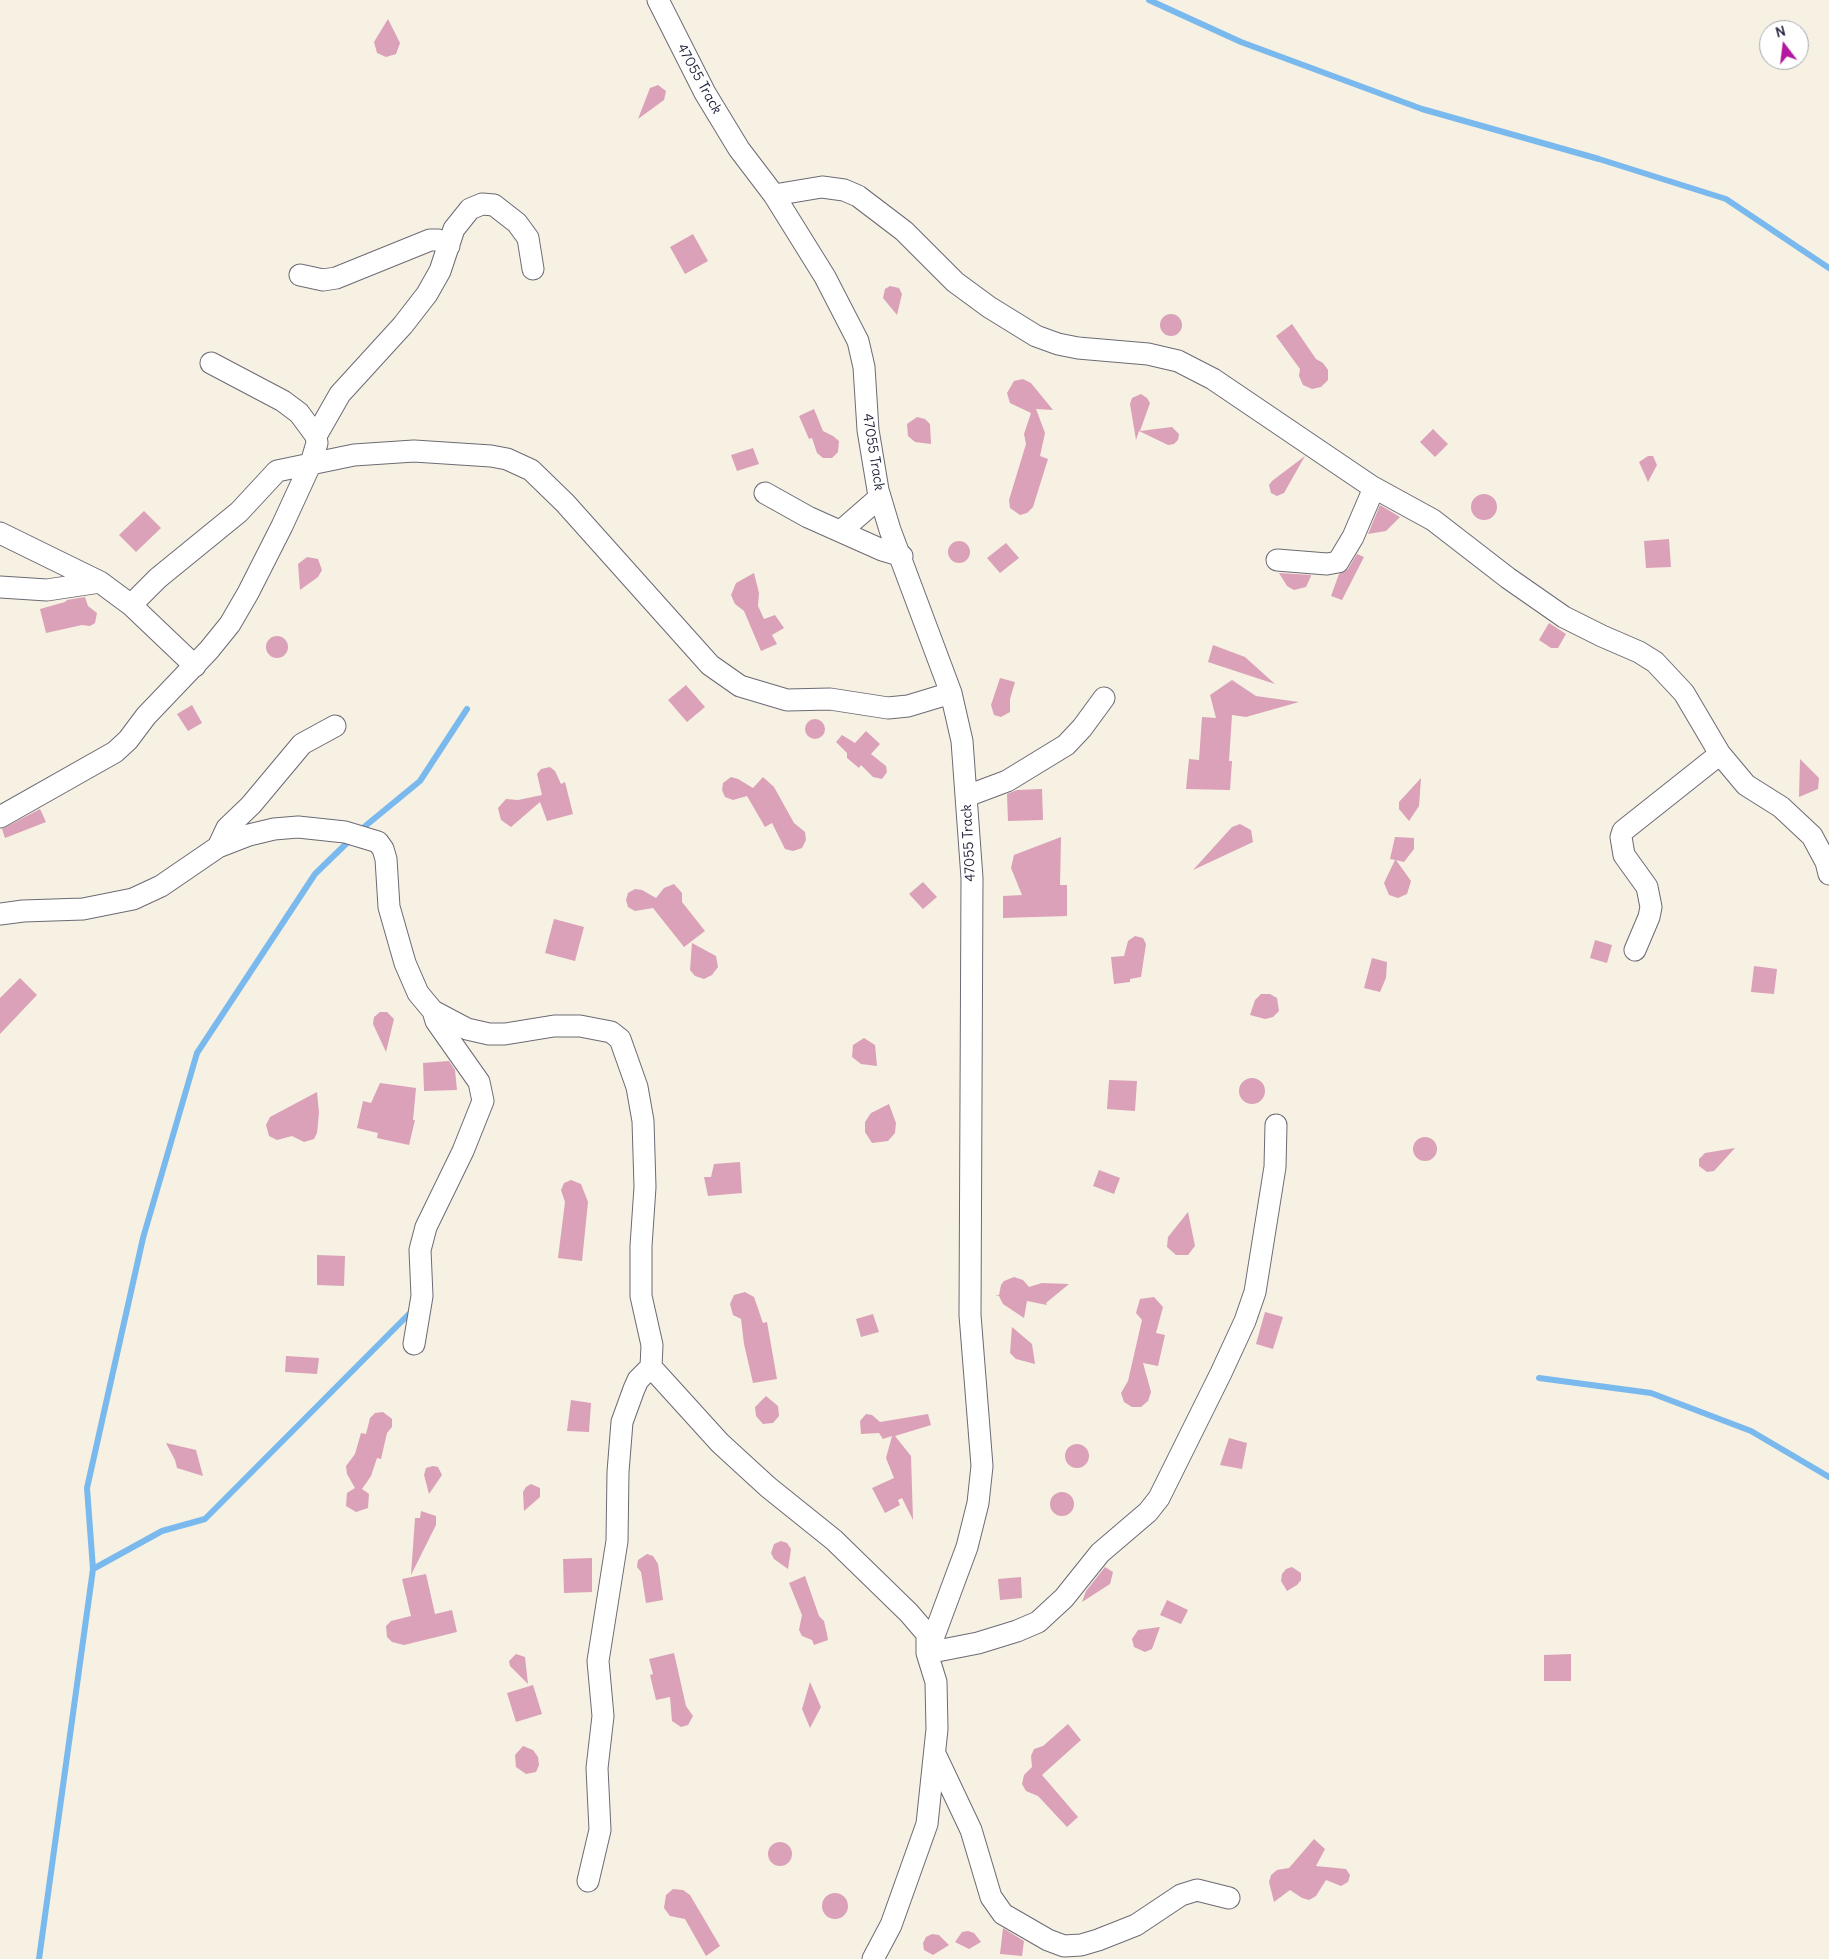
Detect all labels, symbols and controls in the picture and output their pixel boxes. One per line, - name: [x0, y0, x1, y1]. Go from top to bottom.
- north arrow: [1759, 20, 1809, 70]
- text: N: [1773, 22, 1787, 41]
- street label: 47055 Track: [673, 41, 725, 117]
- street label: 47055 Track: [859, 412, 887, 492]
- street label: 47055 Track: [959, 804, 979, 882]

